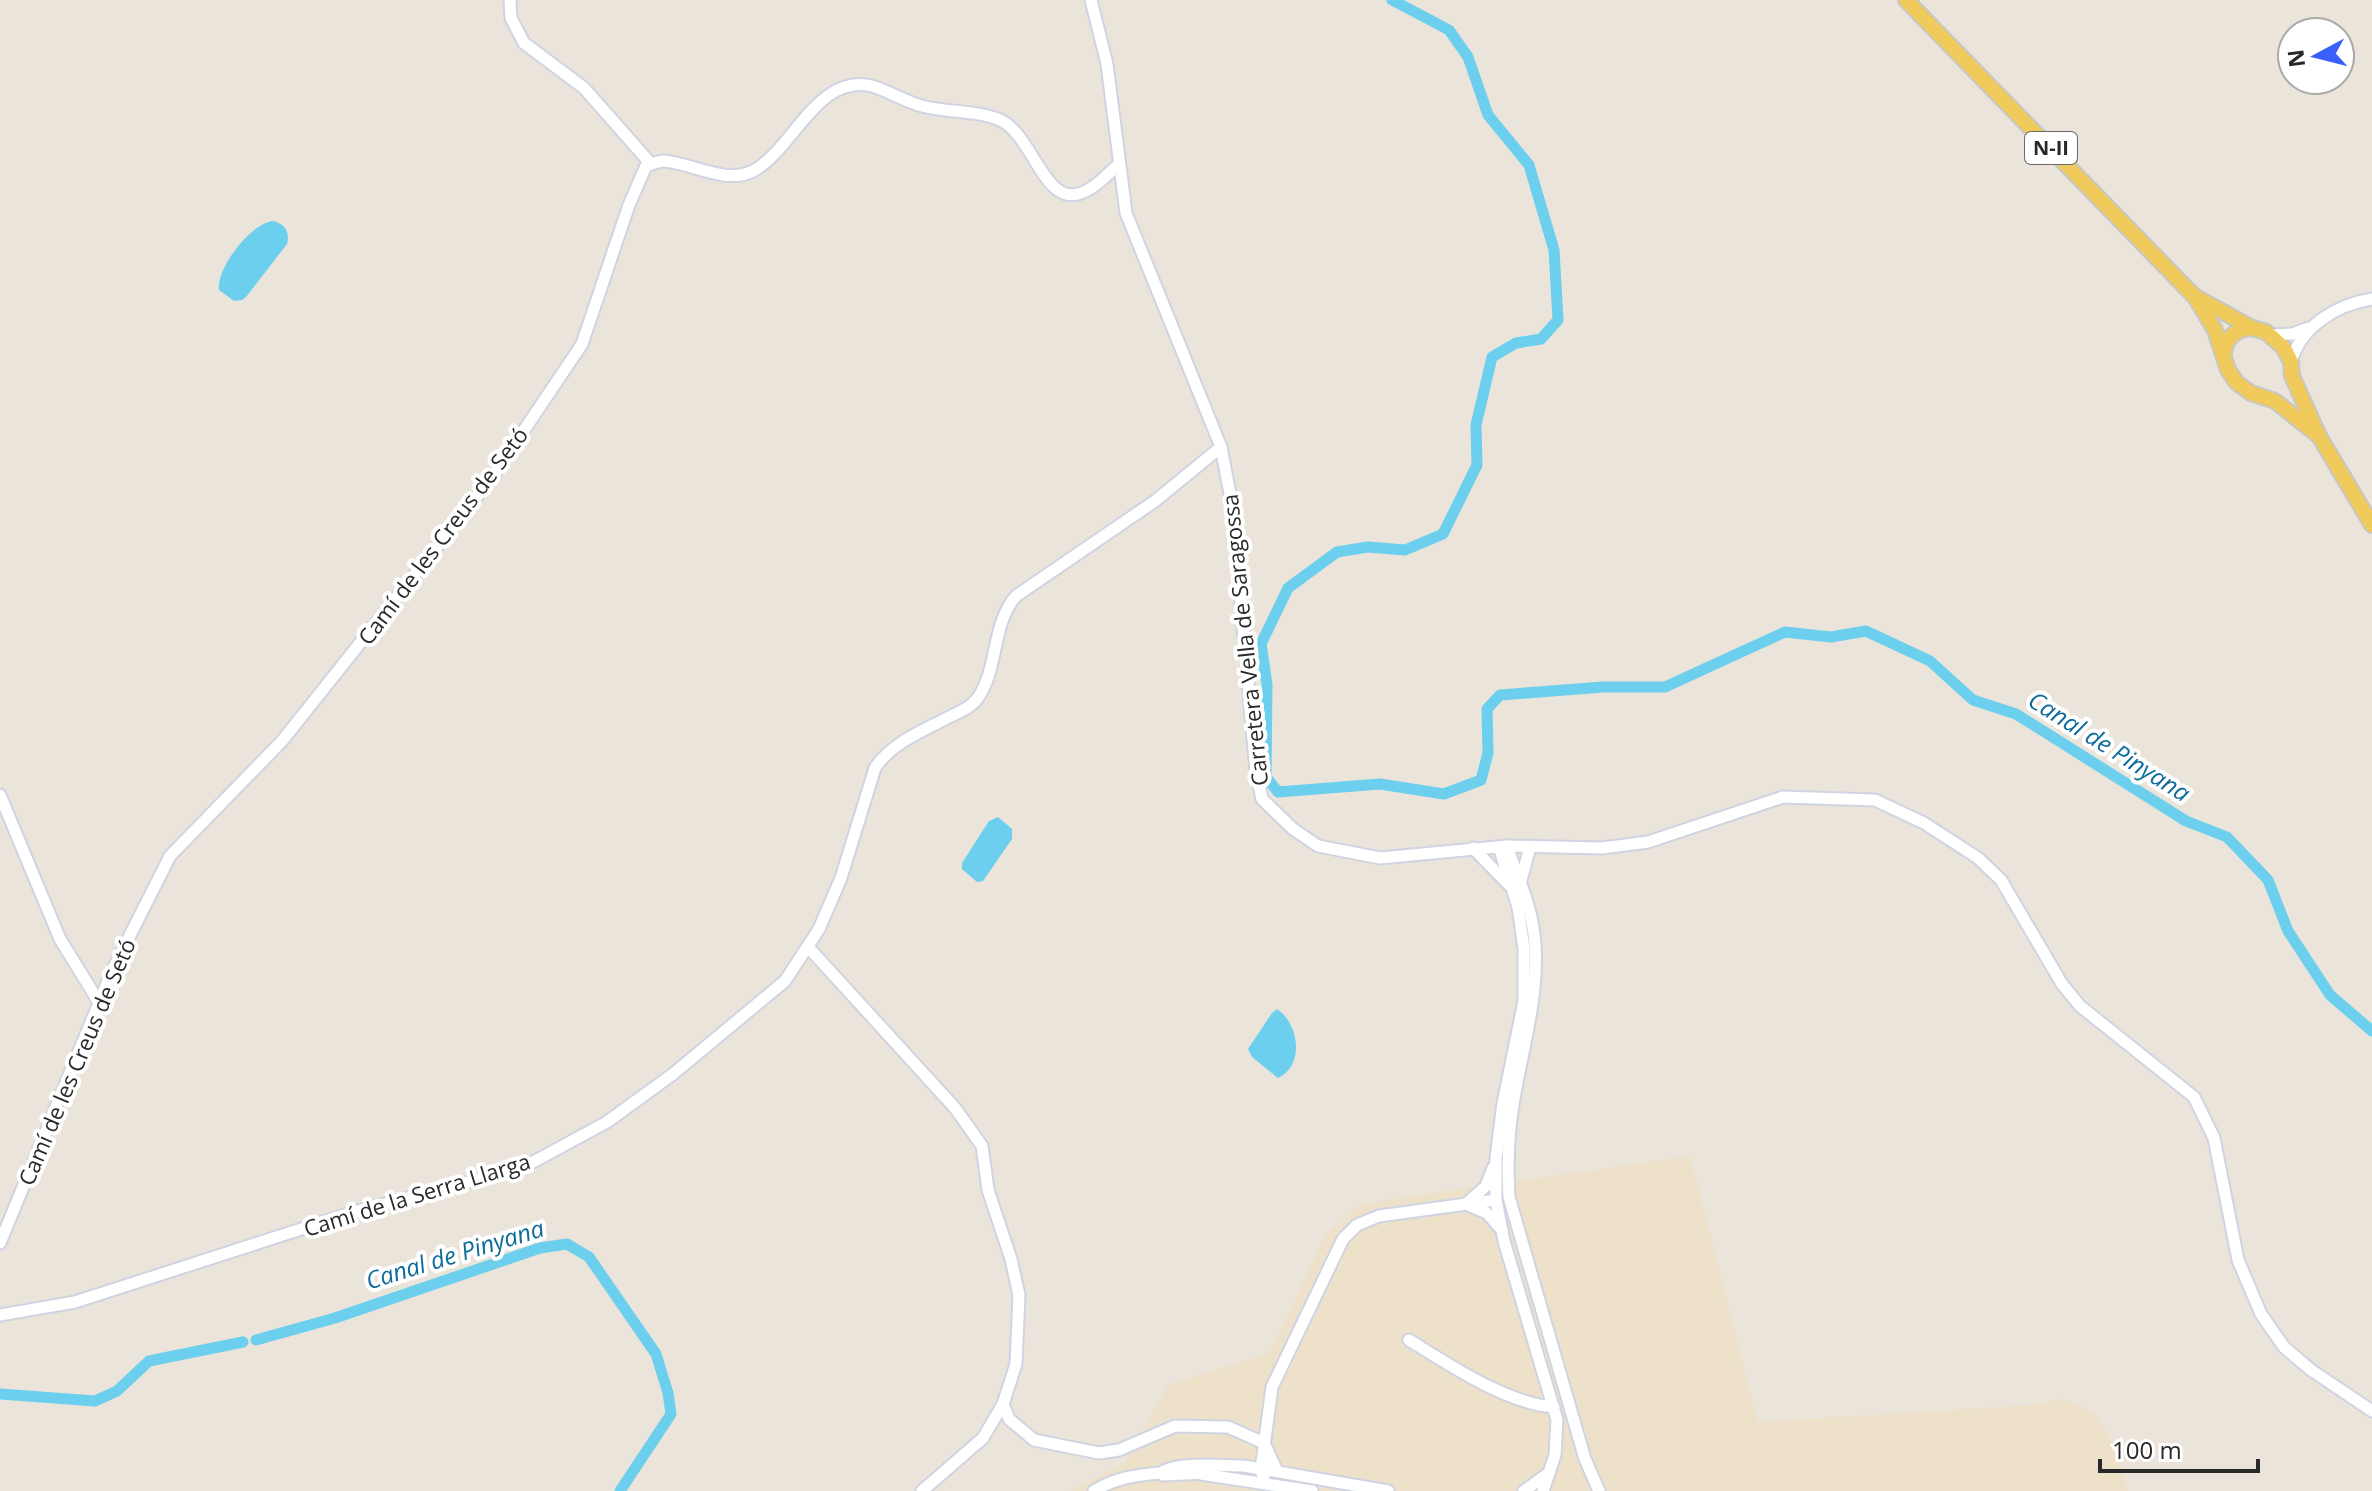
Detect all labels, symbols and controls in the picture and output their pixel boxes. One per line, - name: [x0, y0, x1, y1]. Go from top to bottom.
- north arrow: [2276, 16, 2356, 96]
- text: N: [2279, 48, 2311, 69]
- road number: N-II: [2025, 132, 2077, 164]
- street label: Camí de les Creus de Setó: [350, 420, 534, 650]
- street label: Carretera Vella de Saragossa: [1214, 493, 1274, 788]
- water label: Canal de Pinyana: [2023, 683, 2197, 809]
- street label: Camí de les Creus de Setó: [10, 934, 142, 1190]
- street label: Camí de la Serra Llarga: [300, 1145, 534, 1243]
- water label: Canal de Pinyana: [361, 1211, 548, 1296]
- scale bar: [2100, 1423, 2258, 1473]
- text: 100 m: [2112, 1433, 2182, 1466]

